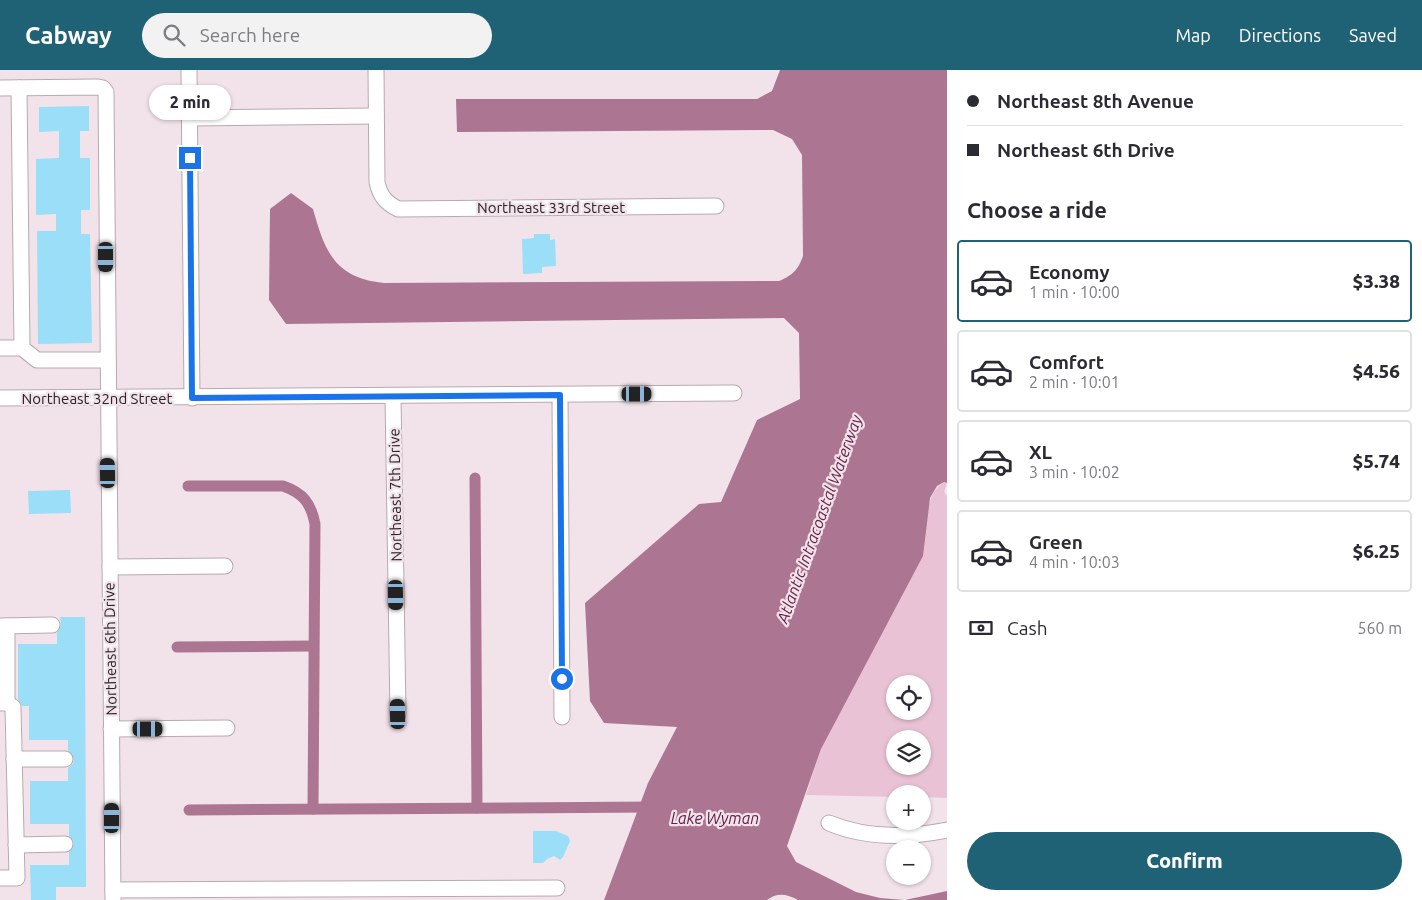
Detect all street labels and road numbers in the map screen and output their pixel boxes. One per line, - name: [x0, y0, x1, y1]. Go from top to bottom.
- street label: Northeast 33rd Street: [477, 199, 625, 216]
- street label: Northeast 32nd Street: [21, 390, 173, 407]
- street label: Northeast 7th Drive: [385, 428, 405, 562]
- street label: Northeast 6th Drive: [100, 582, 120, 716]

